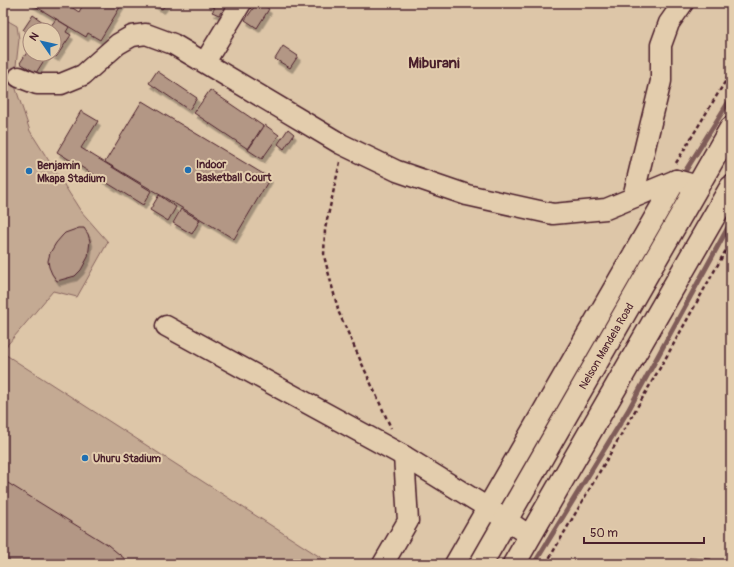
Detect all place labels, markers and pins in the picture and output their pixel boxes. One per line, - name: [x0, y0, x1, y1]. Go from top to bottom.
- place label: Indoor Basketball Court: [196, 158, 272, 184]
- place label: Benjamin Mkapa Stadium: [37, 159, 106, 185]
- marker: Indoor Basketball Court: [183, 165, 193, 175]
- marker: Benjamin Mkapa Stadium: [24, 166, 34, 176]
- place label: Uhuru Stadium: [93, 452, 161, 465]
- marker: Uhuru Stadium: [80, 453, 90, 463]

